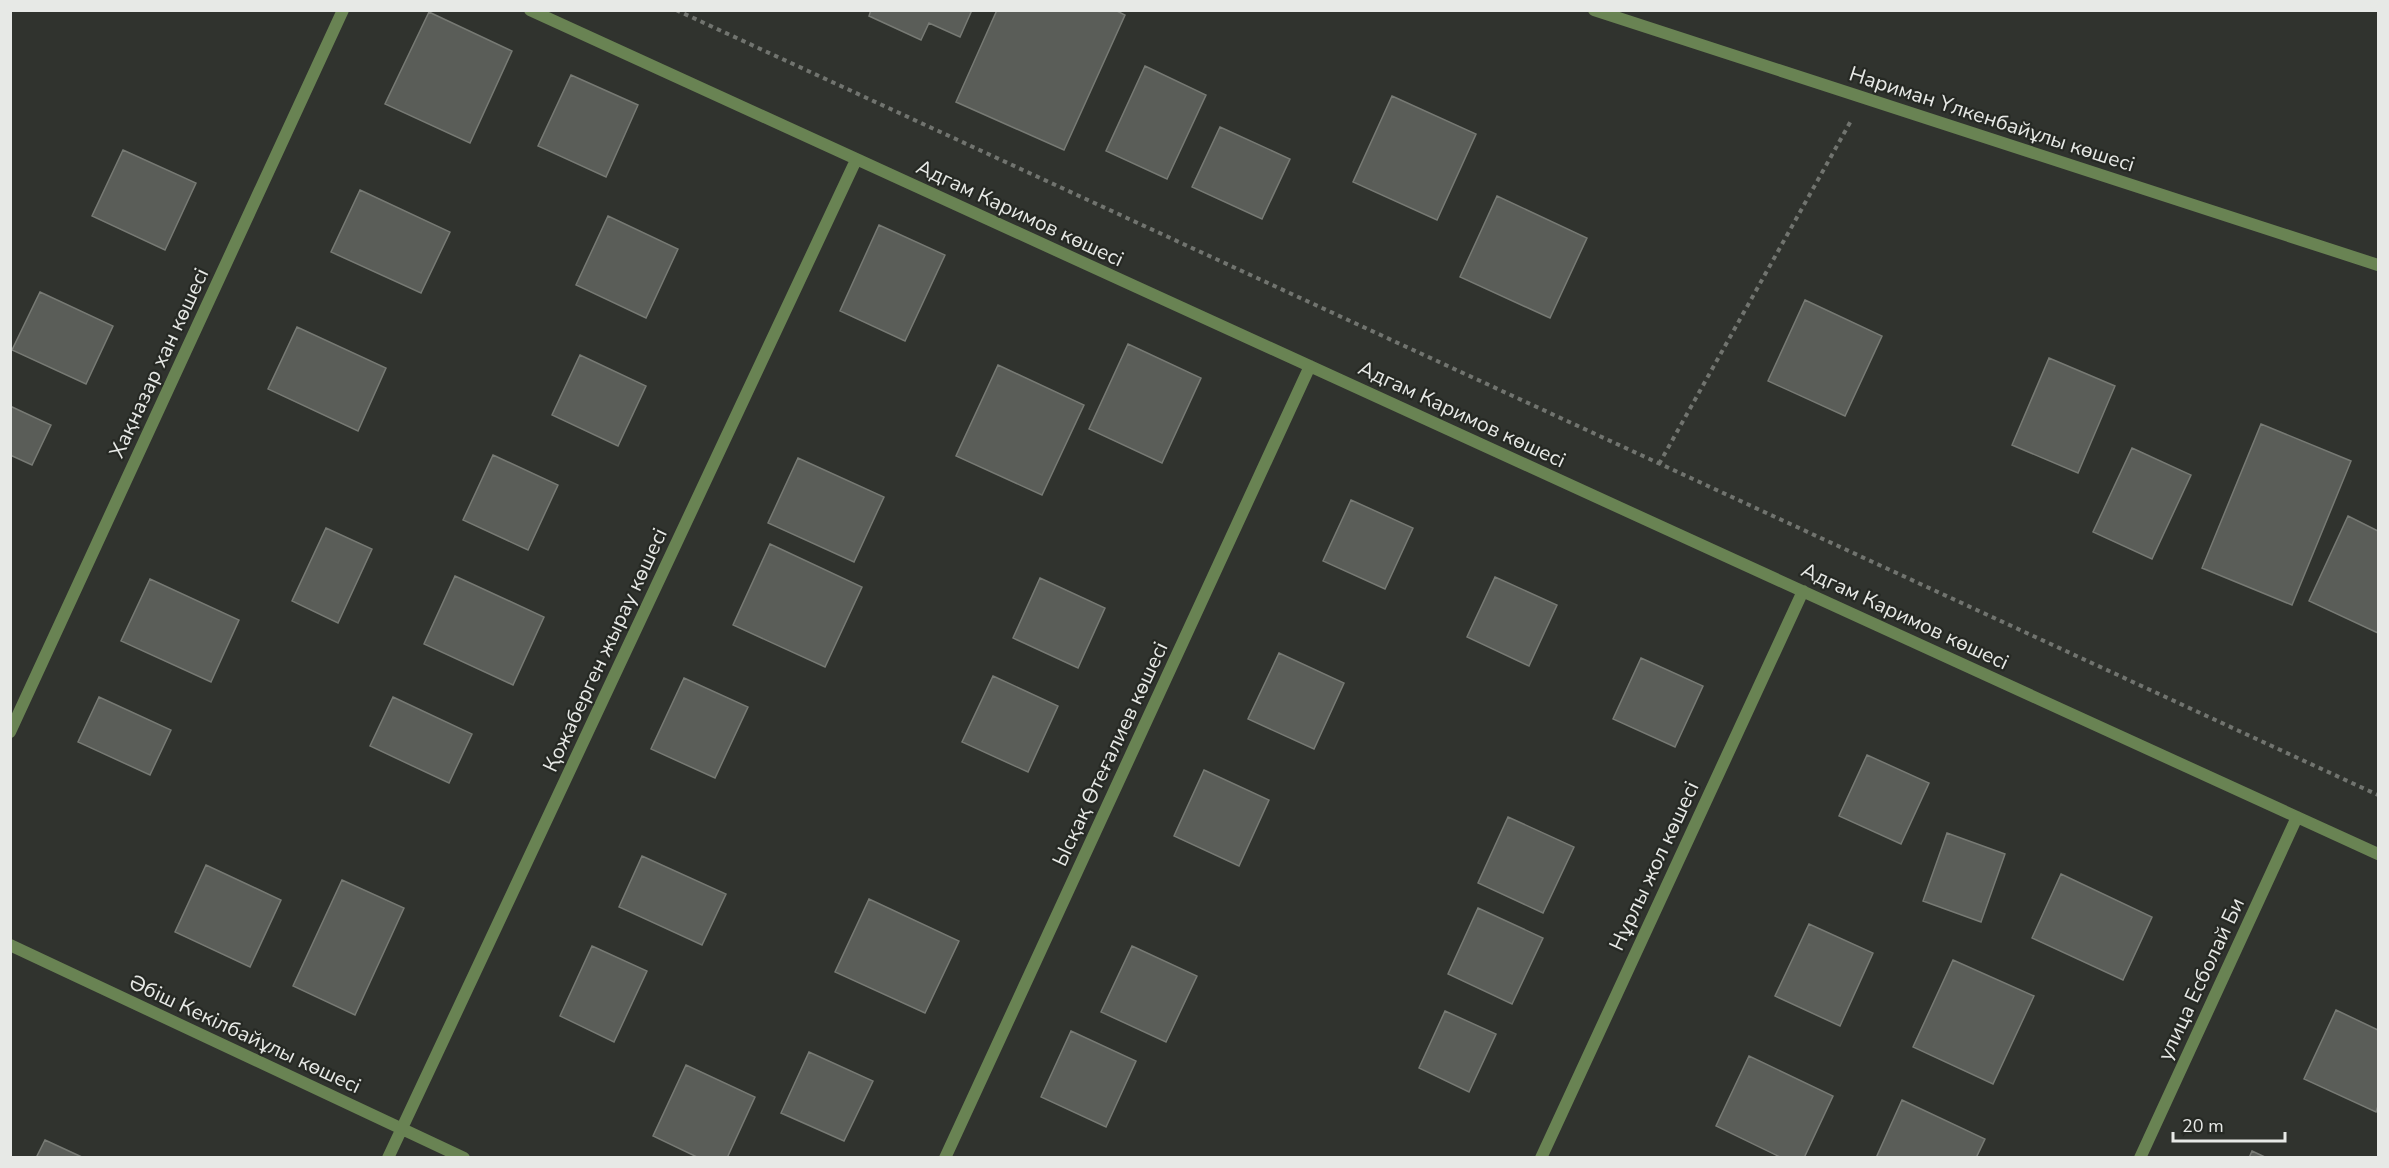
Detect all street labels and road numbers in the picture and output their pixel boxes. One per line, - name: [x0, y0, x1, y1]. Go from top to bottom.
- street label: Нариман Үлкенбайұлы көшесі: [1846, 60, 2138, 178]
- street label: Адгам Каримов көшесі: [912, 153, 1128, 273]
- street label: Хақназар хан көшесі: [103, 264, 215, 462]
- street label: Адгам Каримов көшесі: [1354, 354, 1570, 474]
- street label: Қожаберген жырау көшесі: [536, 524, 674, 776]
- street label: Адгам Каримов көшесі: [1797, 556, 2013, 676]
- street label: Ысқақ Өтеғалиев көшесі: [1046, 637, 1174, 871]
- street label: Нұрлы жол көшесі: [1603, 777, 1705, 955]
- street label: улица Есболай Би: [2151, 893, 2251, 1065]
- street label: Әбіш Кекілбайұлы көшесі: [125, 968, 365, 1100]

